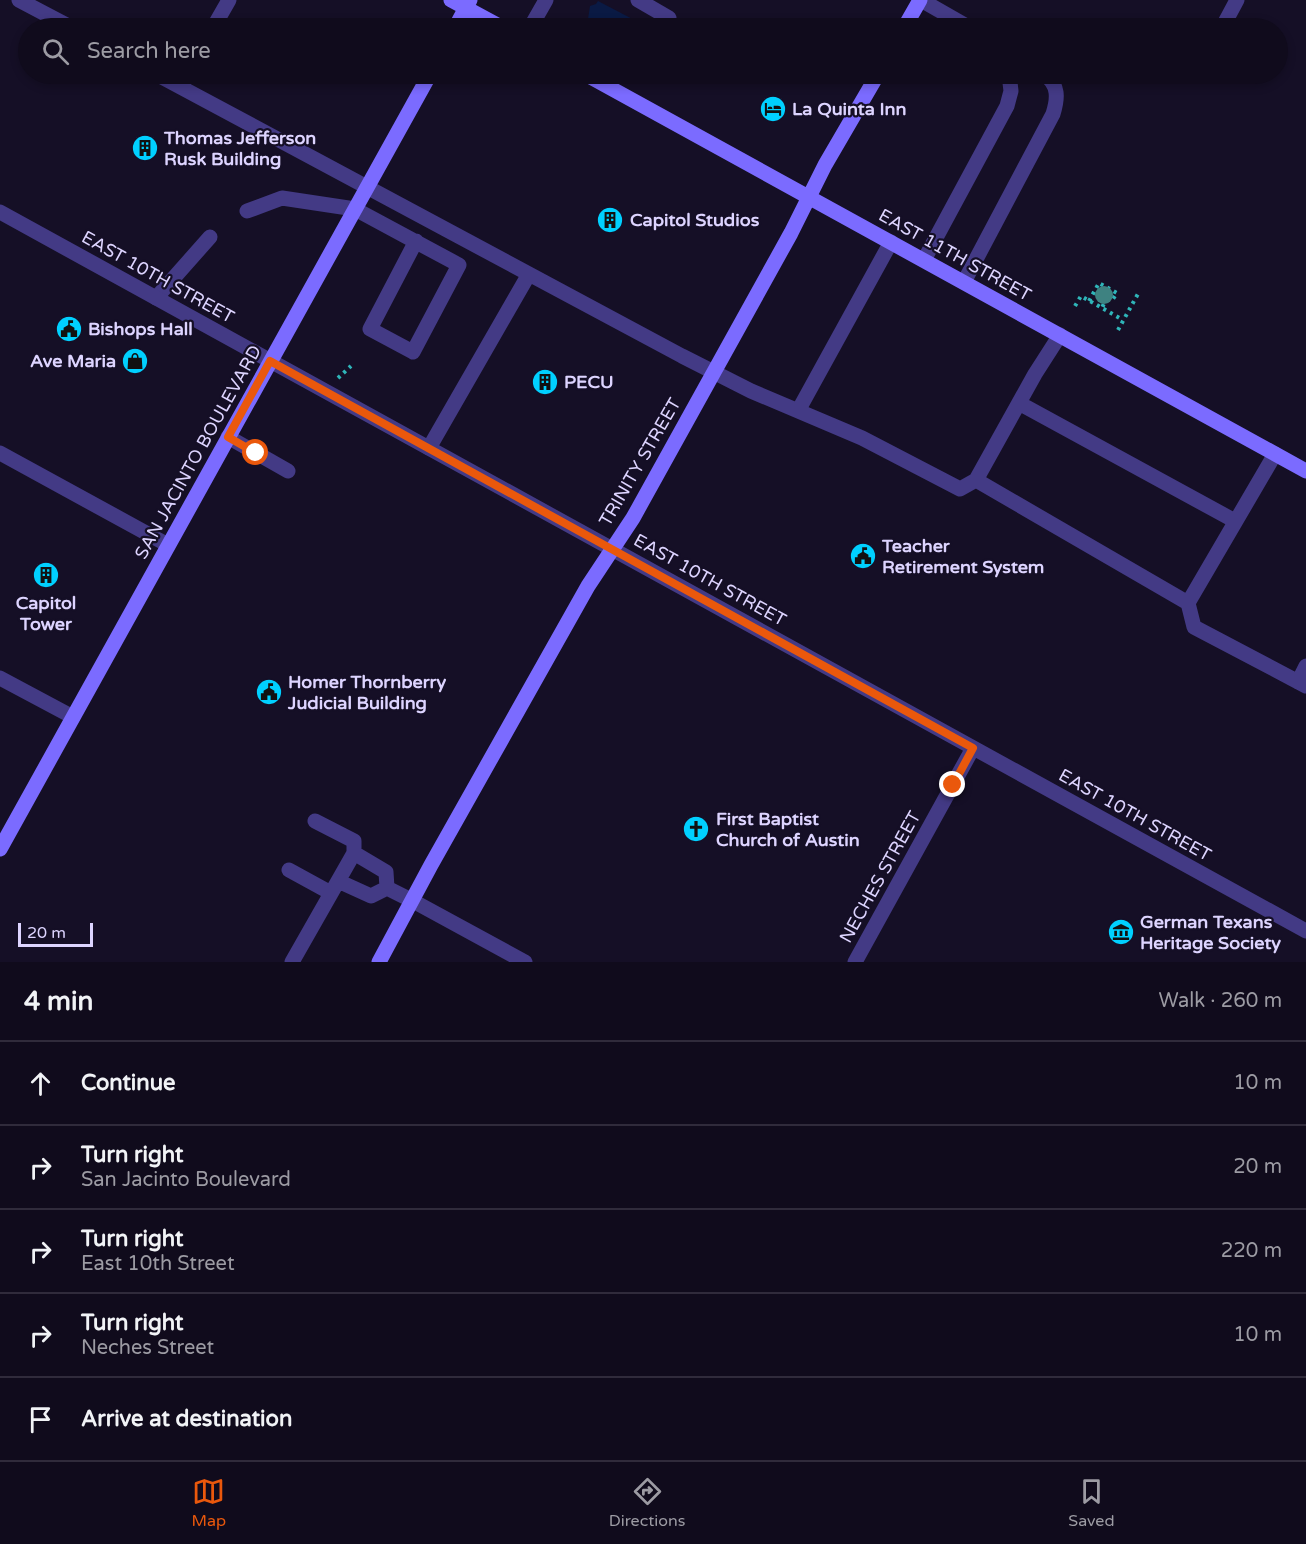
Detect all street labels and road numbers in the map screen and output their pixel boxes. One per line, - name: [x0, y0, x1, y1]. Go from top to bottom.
- street label: EAST 11TH STREET: [875, 204, 1035, 306]
- street label: EAST 10TH STREET: [78, 226, 238, 328]
- street label: SAN JACINTO BOULEVARD: [130, 341, 266, 563]
- street label: TRINITY STREET: [594, 394, 686, 530]
- street label: EAST 10TH STREET: [630, 529, 790, 631]
- street label: EAST 10TH STREET: [1055, 764, 1215, 866]
- street label: NECHES STREET: [835, 807, 925, 947]

